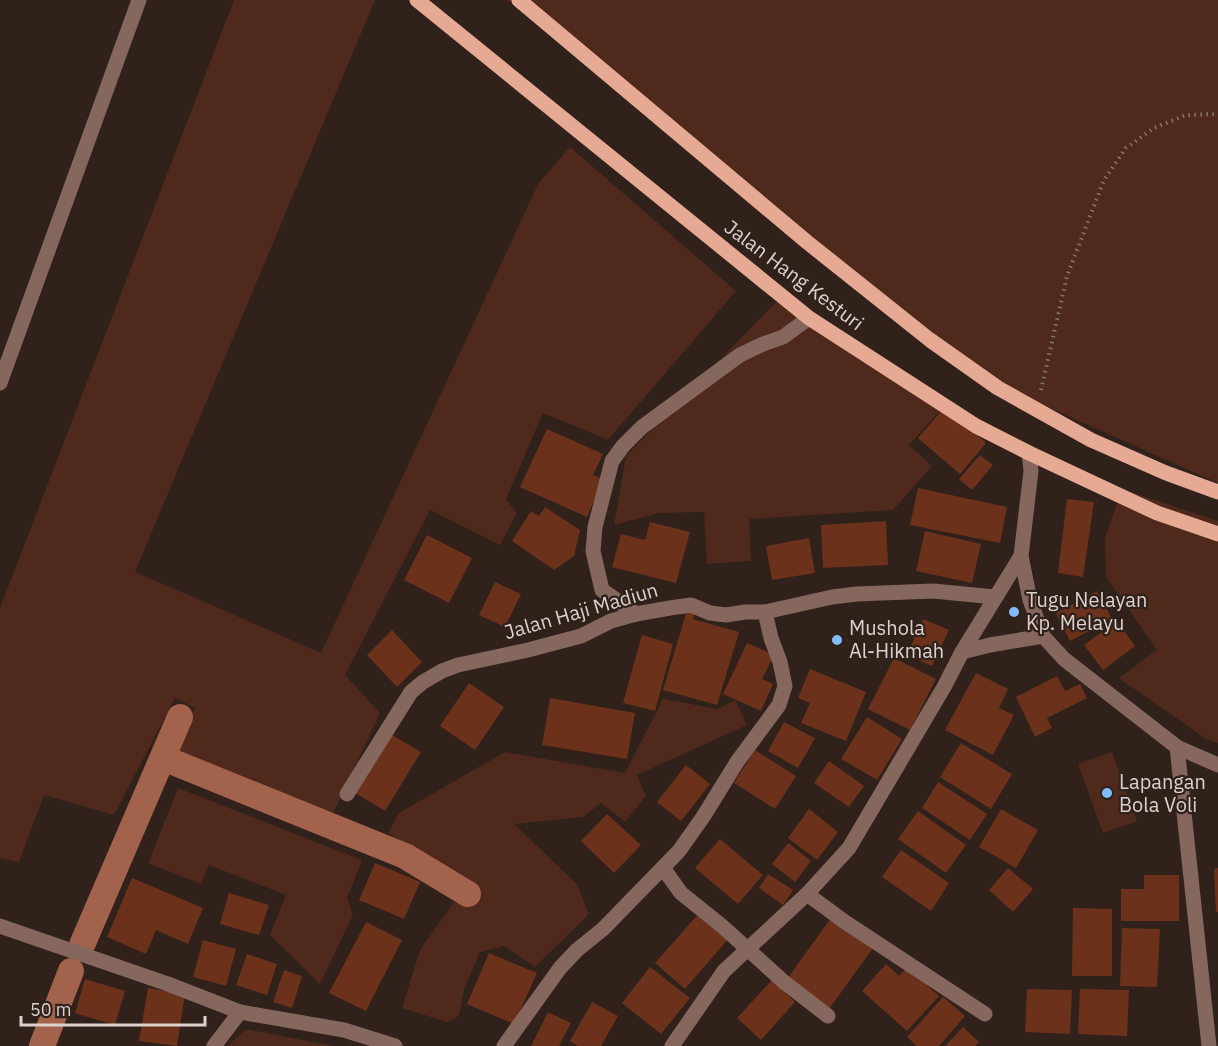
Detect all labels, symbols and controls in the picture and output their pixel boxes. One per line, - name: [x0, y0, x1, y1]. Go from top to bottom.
- street label: Jalan Hang Kesturi: [719, 213, 870, 336]
- street label: Jalan Haji Madiun: [501, 576, 661, 645]
- place label: Tugu Nelayan Kp. Melayu: [1026, 586, 1147, 636]
- marker: Tugu Nelayan Kp. Melayu: [1007, 605, 1021, 619]
- place label: Mushola Al-Hikmah: [849, 614, 944, 664]
- marker: Mushola Al-Hikmah: [830, 633, 844, 647]
- place label: Lapangan Bola Voli: [1119, 768, 1206, 818]
- marker: Lapangan Bola Voli: [1100, 786, 1114, 800]
- scale bar: [21, 989, 206, 1027]
- text: 50 m: [30, 998, 72, 1021]

